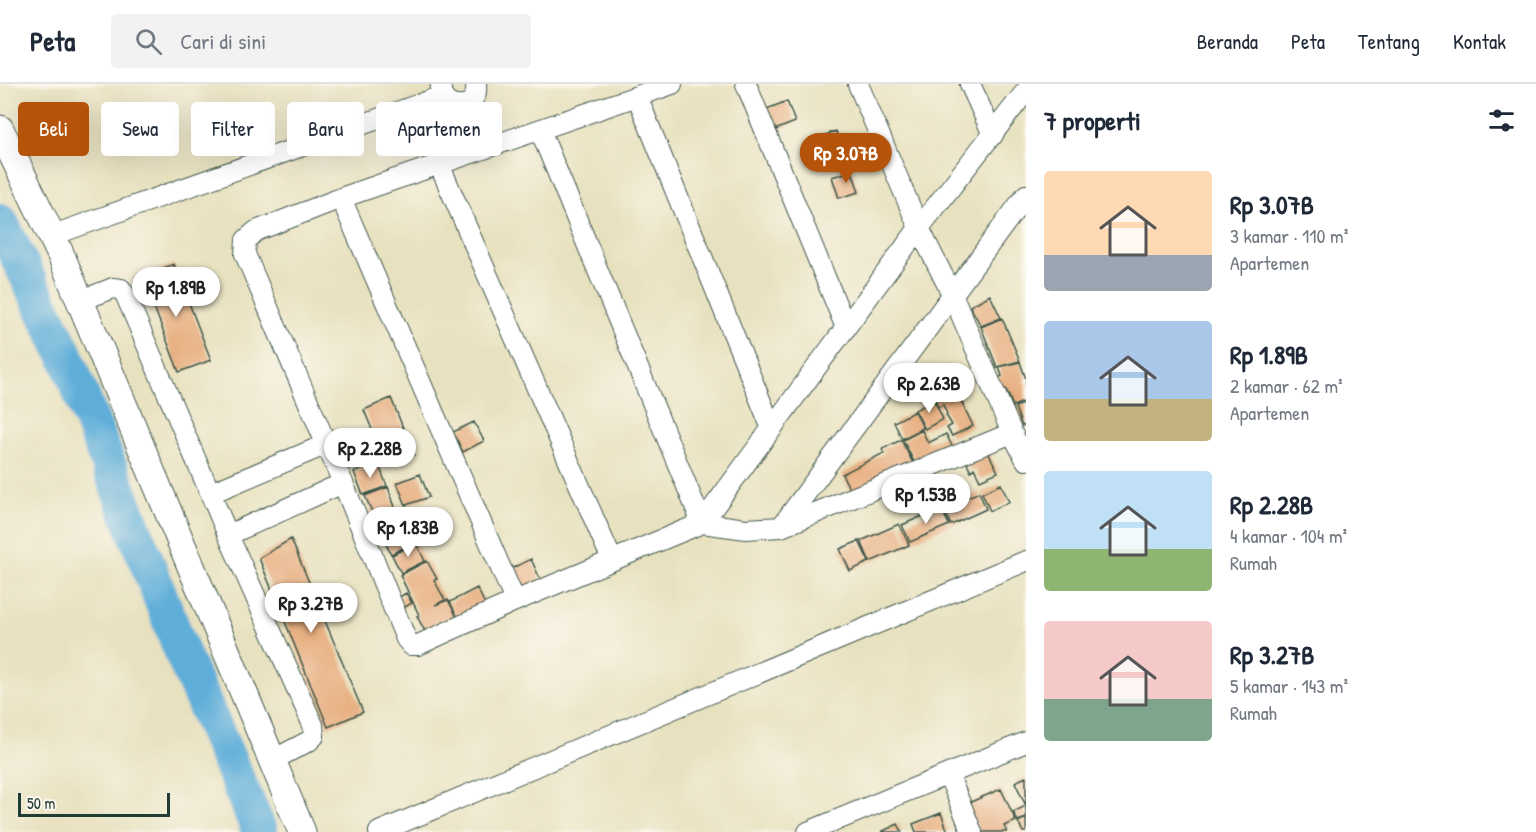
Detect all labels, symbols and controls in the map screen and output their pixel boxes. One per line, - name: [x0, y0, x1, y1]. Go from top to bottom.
- search box: [111, 14, 531, 68]
- text: Peta: [30, 22, 75, 60]
- icon: search: [132, 25, 165, 58]
- text: Cari di sini: [180, 26, 266, 56]
- text: Beranda: [1197, 27, 1258, 56]
- text: Peta: [1291, 27, 1325, 56]
- text: Tentang: [1358, 27, 1420, 56]
- text: Kontak: [1453, 27, 1506, 56]
- chip: Beli: [18, 102, 89, 156]
- chip: Sewa: [101, 102, 179, 156]
- chip: Filter: [191, 102, 275, 156]
- chip: Baru: [287, 102, 364, 156]
- chip: Apartemen: [376, 102, 502, 156]
- text: 7 properti: [1044, 103, 1141, 138]
- icon: filters: [1485, 104, 1518, 137]
- pin: Rp 3.07B: [784, 133, 908, 184]
- text: Rp 3.07B: [814, 139, 878, 166]
- text: Rp 3.07B: [1230, 187, 1314, 222]
- icon: home: [1092, 195, 1164, 267]
- text: 3 kamar · 110 m²: [1230, 222, 1348, 249]
- text: Apartemen: [1230, 249, 1309, 276]
- pin: Rp 1.89B: [114, 267, 238, 318]
- text: Rp 1.89B: [146, 273, 206, 300]
- text: Rp 1.89B: [1230, 337, 1308, 372]
- icon: home: [1092, 345, 1164, 417]
- pin: Rp 2.63B: [867, 363, 991, 414]
- text: Rp 2.63B: [898, 369, 960, 396]
- text: 2 kamar · 62 m²: [1230, 372, 1343, 399]
- text: Apartemen: [1230, 399, 1309, 426]
- pin: Rp 2.28B: [308, 428, 432, 479]
- text: Rp 2.28B: [338, 434, 402, 461]
- pin: Rp 1.53B: [864, 474, 988, 525]
- text: Rp 1.53B: [895, 480, 957, 507]
- text: Rp 2.28B: [1230, 487, 1313, 522]
- icon: home: [1092, 495, 1164, 567]
- pin: Rp 1.83B: [346, 507, 470, 558]
- text: Rp 1.83B: [377, 513, 439, 540]
- text: 4 kamar · 104 m²: [1230, 522, 1347, 549]
- text: Rumah: [1230, 549, 1277, 576]
- pin: Rp 3.27B: [249, 583, 373, 634]
- text: Rp 3.27B: [279, 589, 343, 616]
- text: Rp 3.27B: [1230, 637, 1314, 672]
- icon: home: [1092, 645, 1164, 717]
- text: 5 kamar · 143 m²: [1230, 672, 1348, 699]
- text: Rumah: [1230, 699, 1277, 726]
- scale bar: [18, 790, 170, 818]
- text: 50 m: [27, 792, 56, 814]

